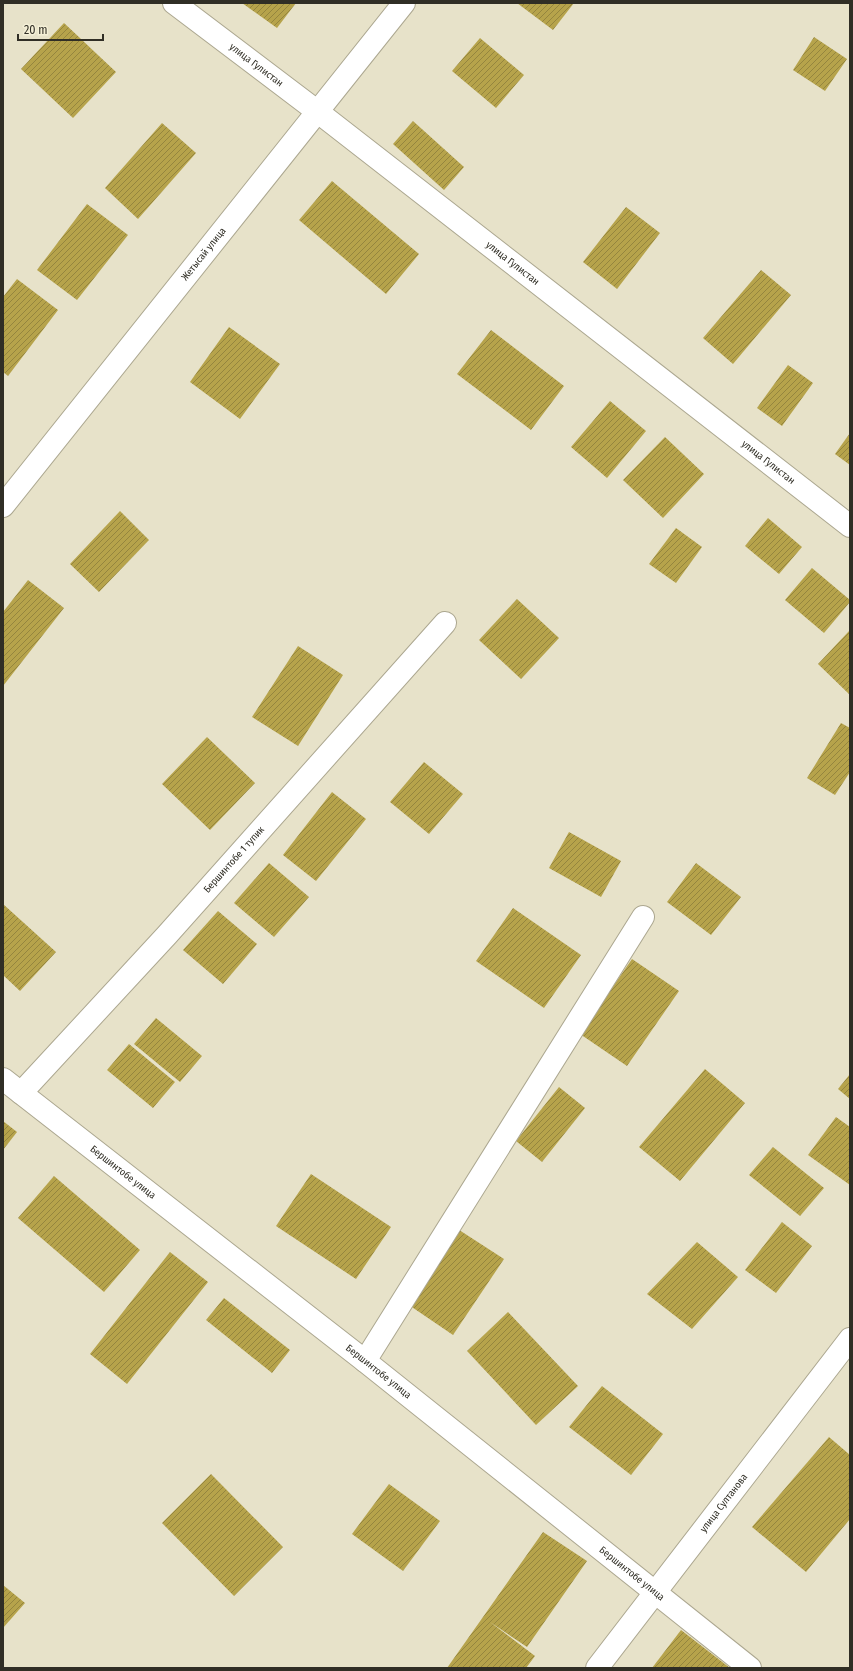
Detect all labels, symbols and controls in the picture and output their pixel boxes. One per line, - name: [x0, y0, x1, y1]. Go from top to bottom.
- scale bar: [18, 16, 103, 42]
- text: 20 m: [24, 23, 48, 37]
- street label: улица Гулистан: [227, 41, 285, 89]
- street label: Жетысай улица: [179, 225, 229, 283]
- street label: улица Гулистан: [483, 239, 542, 288]
- street label: улица Гулистан: [739, 438, 797, 487]
- street label: Бершинтобе 1 тупик: [201, 824, 267, 895]
- street label: Бершинтобе улица: [88, 1143, 158, 1202]
- street label: Бершинтобе улица: [343, 1342, 414, 1401]
- street label: улица Султанова: [698, 1471, 750, 1535]
- street label: Бершинтобе улица: [597, 1544, 667, 1603]

